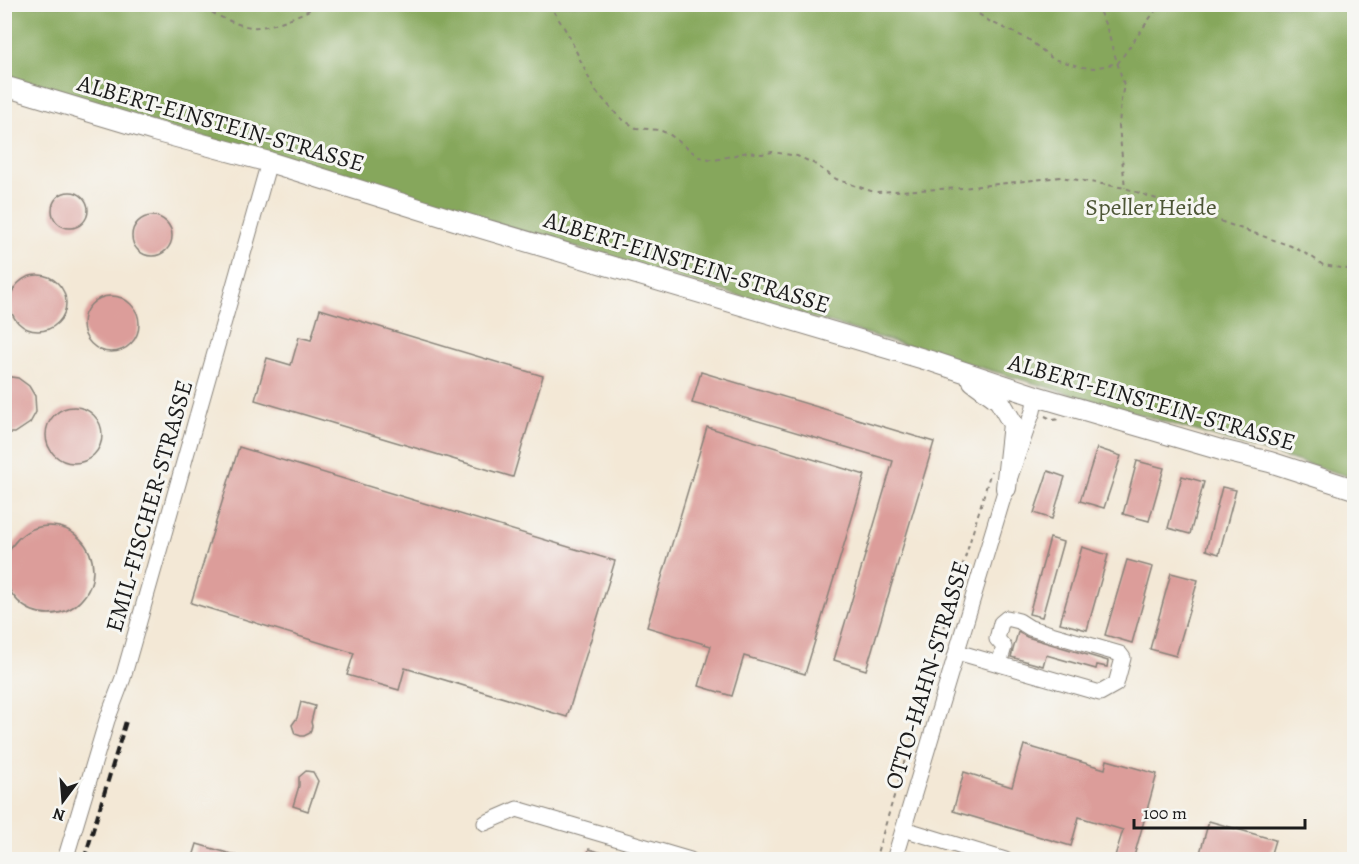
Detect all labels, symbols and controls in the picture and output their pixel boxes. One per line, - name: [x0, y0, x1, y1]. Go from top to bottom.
- street label: ALBERT-EINSTEIN-STRASSE: [73, 66, 368, 179]
- park label: Speller Heide: [1085, 191, 1217, 223]
- street label: ALBERT-EINSTEIN-STRASSE: [539, 203, 834, 321]
- street label: ALBERT-EINSTEIN-STRASSE: [1004, 345, 1299, 458]
- street label: EMIL-FISCHER-STRASSE: [98, 376, 200, 636]
- street label: OTTO-HAHN-STRASSE: [877, 557, 977, 793]
- north arrow: [33, 771, 93, 831]
- scale bar: [1134, 792, 1305, 830]
- text: 100 m: [1143, 801, 1187, 825]
- text: N: [50, 802, 68, 827]

